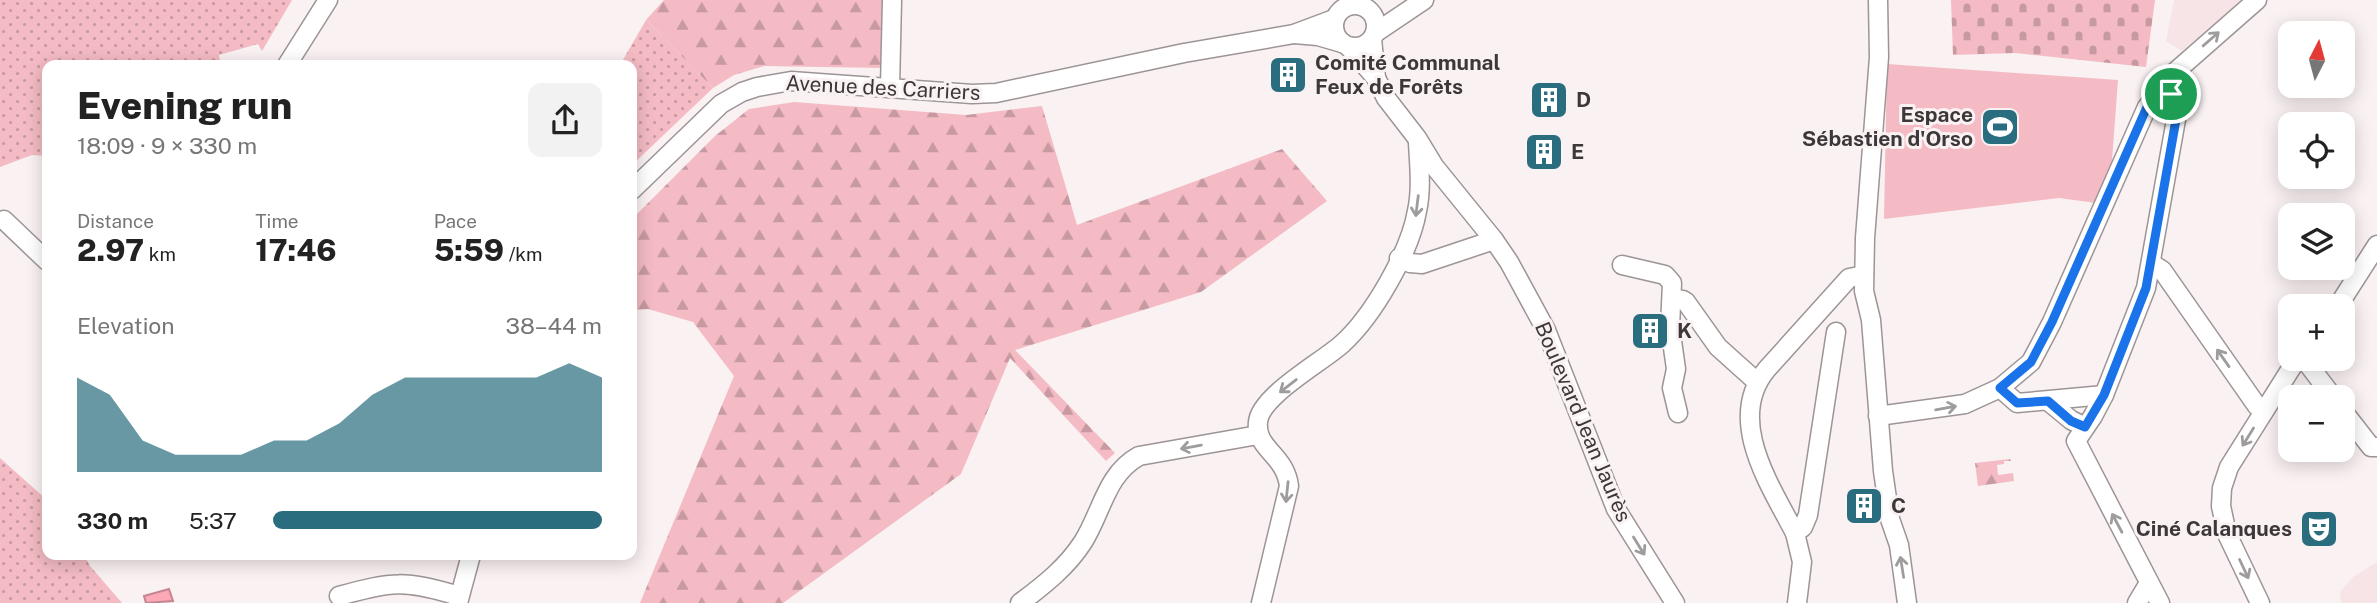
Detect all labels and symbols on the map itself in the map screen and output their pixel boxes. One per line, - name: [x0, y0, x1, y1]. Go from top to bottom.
- north arrow: [2278, 21, 2356, 98]
- one-way arrow: [2202, 31, 2220, 47]
- place label: Comité Communal Feux de Forêts: [1315, 50, 1500, 99]
- building icon: Comité Communal Feux de Forêts: [1267, 54, 1309, 96]
- pin: [2141, 64, 2201, 124]
- street label: Avenue des Carriers: [785, 70, 981, 105]
- building icon: D: [1528, 79, 1570, 121]
- place label: D: [1576, 87, 1591, 112]
- place label: Espace Sébastien d'Orso: [1802, 102, 1973, 151]
- sports icon: Espace Sébastien d'Orso: [1979, 106, 2021, 148]
- building icon: E: [1523, 131, 1565, 173]
- place label: E: [1571, 139, 1584, 164]
- one-way arrow: [1410, 195, 1423, 217]
- building icon: K: [1629, 310, 1671, 352]
- street label: Boulevard Jean Jaurès: [1530, 318, 1637, 526]
- place label: K: [1677, 318, 1692, 343]
- one-way arrow: [2216, 349, 2230, 368]
- one-way arrow: [1279, 379, 1298, 393]
- one-way arrow: [1934, 401, 1957, 414]
- one-way arrow: [2240, 427, 2254, 447]
- one-way arrow: [1180, 441, 1203, 454]
- one-way arrow: [1280, 480, 1293, 503]
- building icon: C: [1843, 485, 1885, 527]
- place label: C: [1891, 493, 1906, 518]
- theatre icon: Ciné Calanques: [2298, 508, 2340, 550]
- one-way arrow: [2110, 513, 2124, 534]
- place label: Ciné Calanques: [2136, 516, 2292, 541]
- one-way arrow: [1632, 536, 1646, 556]
- one-way arrow: [1895, 556, 1908, 579]
- one-way arrow: [2238, 558, 2251, 580]

